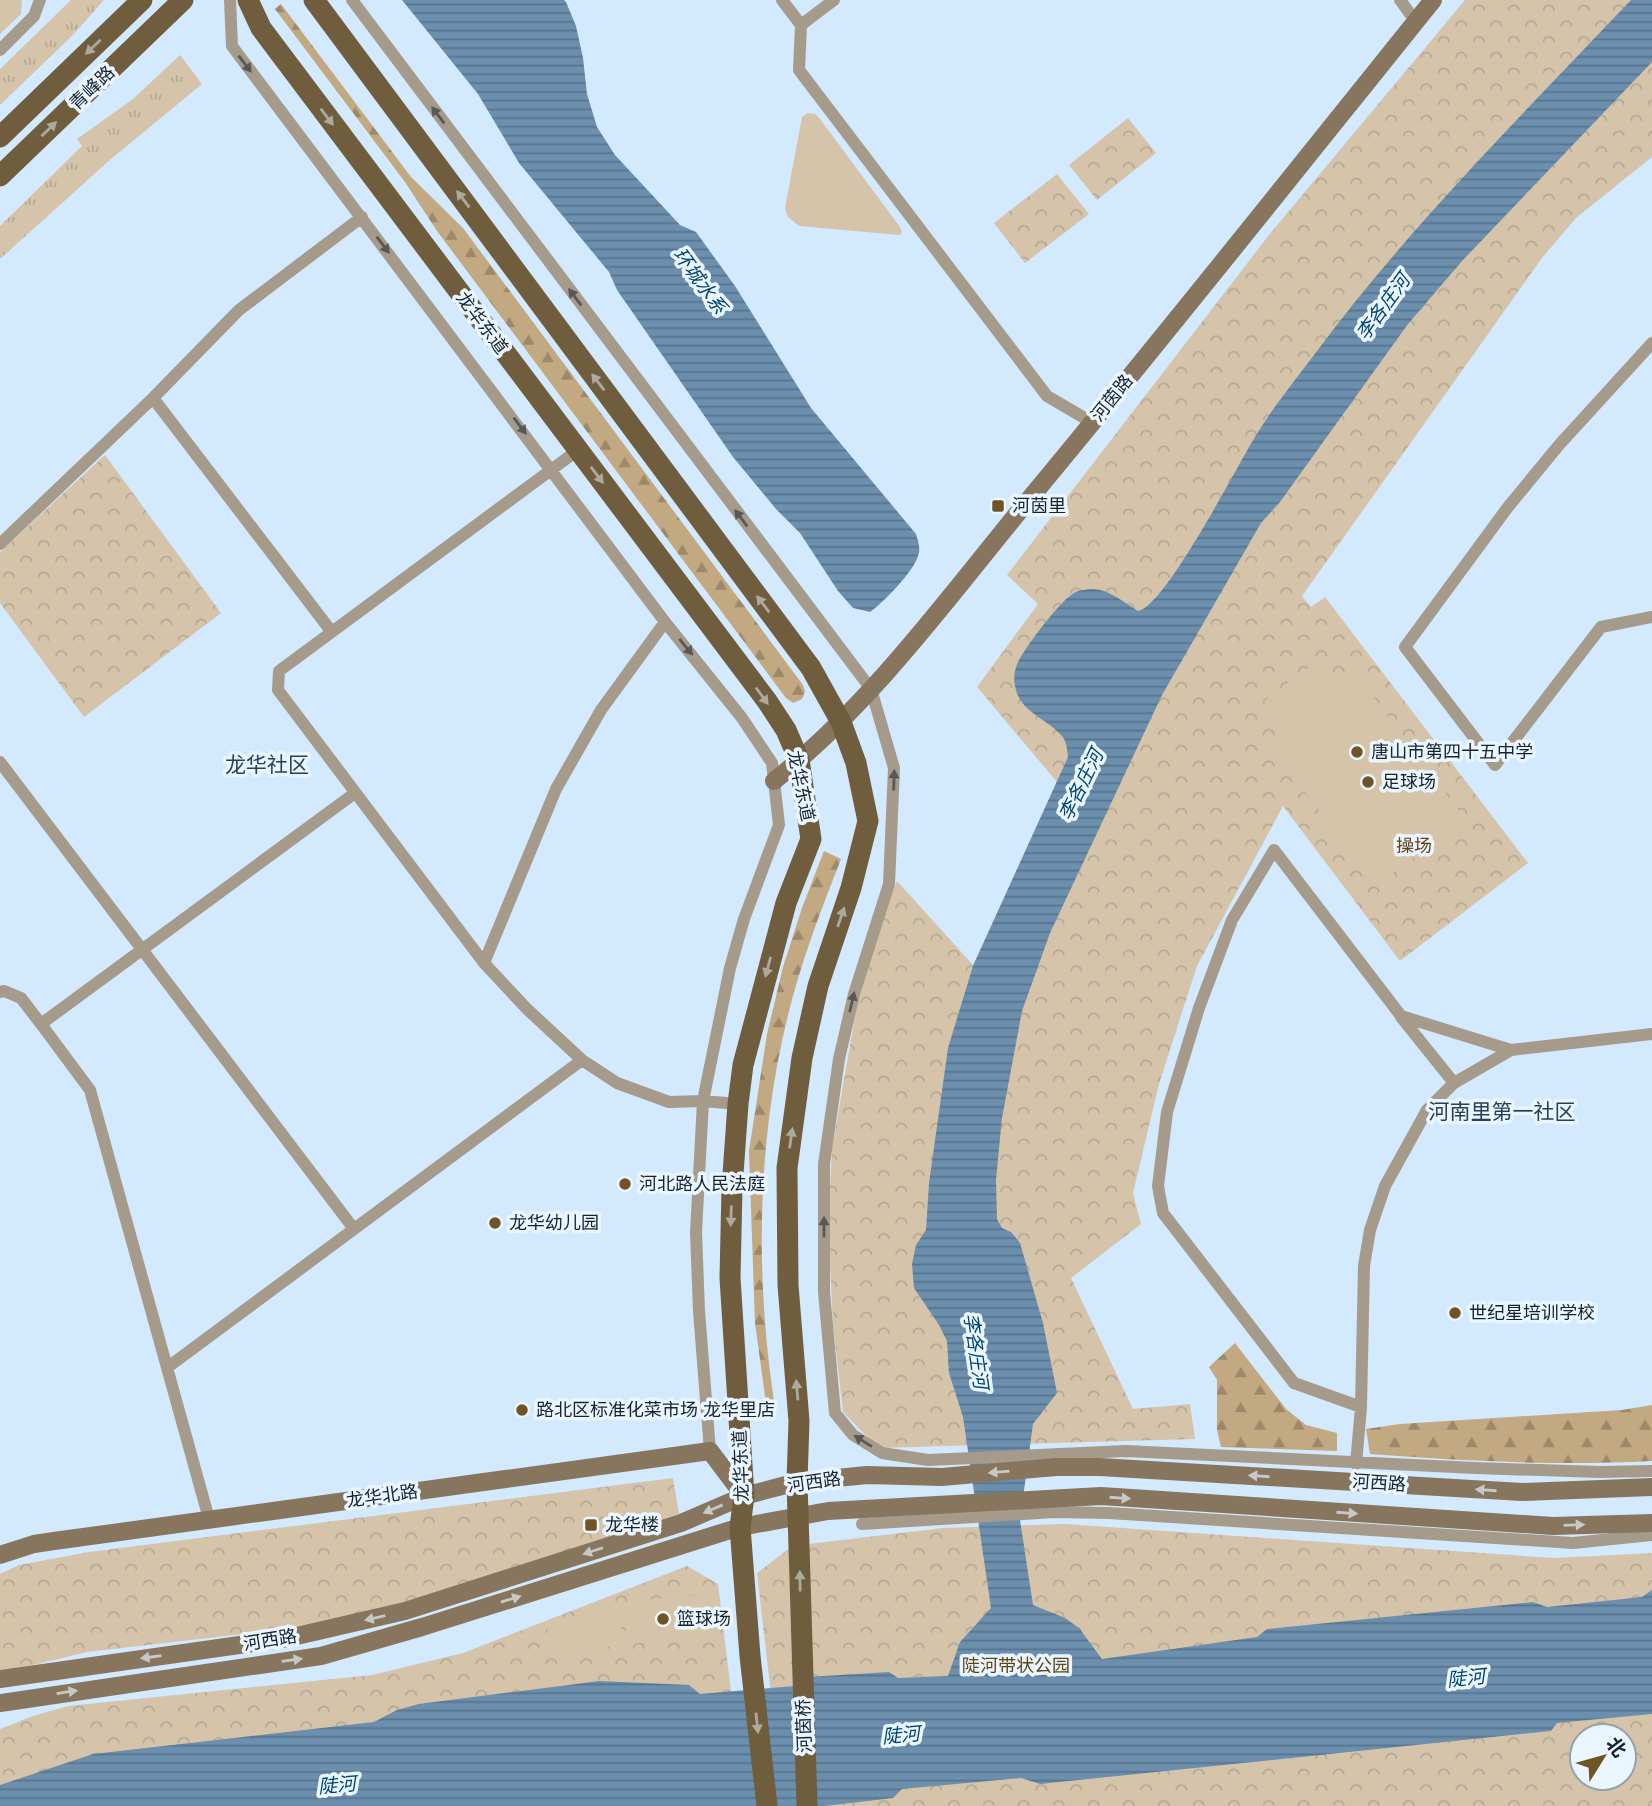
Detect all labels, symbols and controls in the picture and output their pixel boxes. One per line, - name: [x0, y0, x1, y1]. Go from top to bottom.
- one-way arrow: [85, 39, 102, 55]
- one-way arrow: [238, 55, 252, 73]
- street label: 青峰路: [66, 62, 118, 114]
- one-way arrow: [431, 106, 445, 124]
- one-way arrow: [320, 107, 335, 125]
- one-way arrow: [40, 122, 57, 138]
- one-way arrow: [456, 190, 470, 208]
- one-way arrow: [375, 236, 389, 254]
- water label: 环城水系: [669, 244, 731, 319]
- water label: 李各庄河: [1352, 267, 1416, 344]
- street label: 龙华东道: [452, 288, 512, 358]
- one-way arrow: [568, 288, 582, 306]
- street label: 河茵路: [1087, 371, 1137, 425]
- one-way arrow: [592, 373, 606, 391]
- one-way arrow: [513, 417, 527, 436]
- one-way arrow: [589, 465, 604, 483]
- place label: 河茵里: [1012, 496, 1066, 516]
- marker: 河茵里: [990, 498, 1006, 514]
- one-way arrow: [734, 509, 748, 527]
- one-way arrow: [756, 595, 771, 613]
- one-way arrow: [678, 639, 693, 656]
- one-way arrow: [755, 687, 769, 705]
- place label: 唐山市第四十五中学: [1371, 742, 1533, 762]
- water label: 李各庄河: [1055, 743, 1109, 824]
- marker: 唐山市第四十五中学: [1349, 744, 1365, 760]
- street label: 龙华东道: [784, 749, 818, 823]
- district label: 龙华社区: [225, 753, 309, 776]
- one-way arrow: [888, 769, 899, 791]
- place label: 足球场: [1382, 772, 1436, 792]
- marker: 足球场: [1360, 774, 1376, 790]
- park label: 操场: [1396, 836, 1432, 856]
- one-way arrow: [836, 907, 847, 928]
- one-way arrow: [762, 957, 773, 979]
- one-way arrow: [847, 991, 858, 1013]
- district label: 河南里第一社区: [1429, 1100, 1576, 1123]
- one-way arrow: [786, 1127, 797, 1149]
- place label: 河北路人民法庭: [639, 1174, 765, 1194]
- marker: 河北路人民法庭: [617, 1176, 633, 1192]
- one-way arrow: [726, 1205, 737, 1227]
- place label: 龙华幼儿园: [509, 1213, 599, 1233]
- marker: 龙华幼儿园: [487, 1215, 503, 1231]
- one-way arrow: [818, 1216, 830, 1238]
- place label: 世纪星培训学校: [1469, 1303, 1595, 1323]
- marker: 世纪星培训学校: [1447, 1305, 1463, 1321]
- water label: 李各庄河: [960, 1312, 992, 1394]
- one-way arrow: [791, 1378, 802, 1400]
- place label: 路北区标准化菜市场 龙华里店: [536, 1400, 775, 1420]
- marker: 路北区标准化菜市场 龙华里店: [514, 1402, 530, 1418]
- street label: 龙华东道: [730, 1430, 752, 1502]
- one-way arrow: [854, 1435, 873, 1448]
- one-way arrow: [988, 1467, 1010, 1478]
- street label: 河西路: [786, 1468, 842, 1496]
- one-way arrow: [1248, 1470, 1270, 1481]
- street label: 河西路: [1351, 1471, 1407, 1495]
- street label: 龙华北路: [345, 1481, 419, 1511]
- one-way arrow: [1475, 1484, 1497, 1495]
- one-way arrow: [1109, 1492, 1131, 1503]
- one-way arrow: [702, 1504, 723, 1515]
- one-way arrow: [1336, 1508, 1358, 1519]
- place label: 龙华楼: [605, 1515, 659, 1535]
- marker: 龙华楼: [583, 1517, 599, 1533]
- one-way arrow: [1563, 1520, 1585, 1531]
- one-way arrow: [582, 1546, 603, 1557]
- one-way arrow: [794, 1570, 806, 1592]
- one-way arrow: [501, 1593, 522, 1603]
- place label: 篮球场: [677, 1609, 731, 1629]
- marker: 篮球场: [655, 1611, 671, 1627]
- one-way arrow: [364, 1613, 386, 1624]
- street label: 河西路: [242, 1626, 298, 1654]
- one-way arrow: [140, 1651, 162, 1662]
- one-way arrow: [282, 1654, 304, 1665]
- park label: 陡河带状公园: [962, 1656, 1070, 1676]
- water label: 陡河: [1446, 1665, 1490, 1690]
- one-way arrow: [56, 1687, 78, 1698]
- street label: 河茵桥: [793, 1699, 815, 1753]
- one-way arrow: [752, 1712, 763, 1734]
- north arrow: [1568, 1722, 1638, 1792]
- water label: 陡河: [881, 1723, 925, 1747]
- text: 北: [1602, 1733, 1630, 1761]
- water label: 陡河: [317, 1773, 361, 1797]

